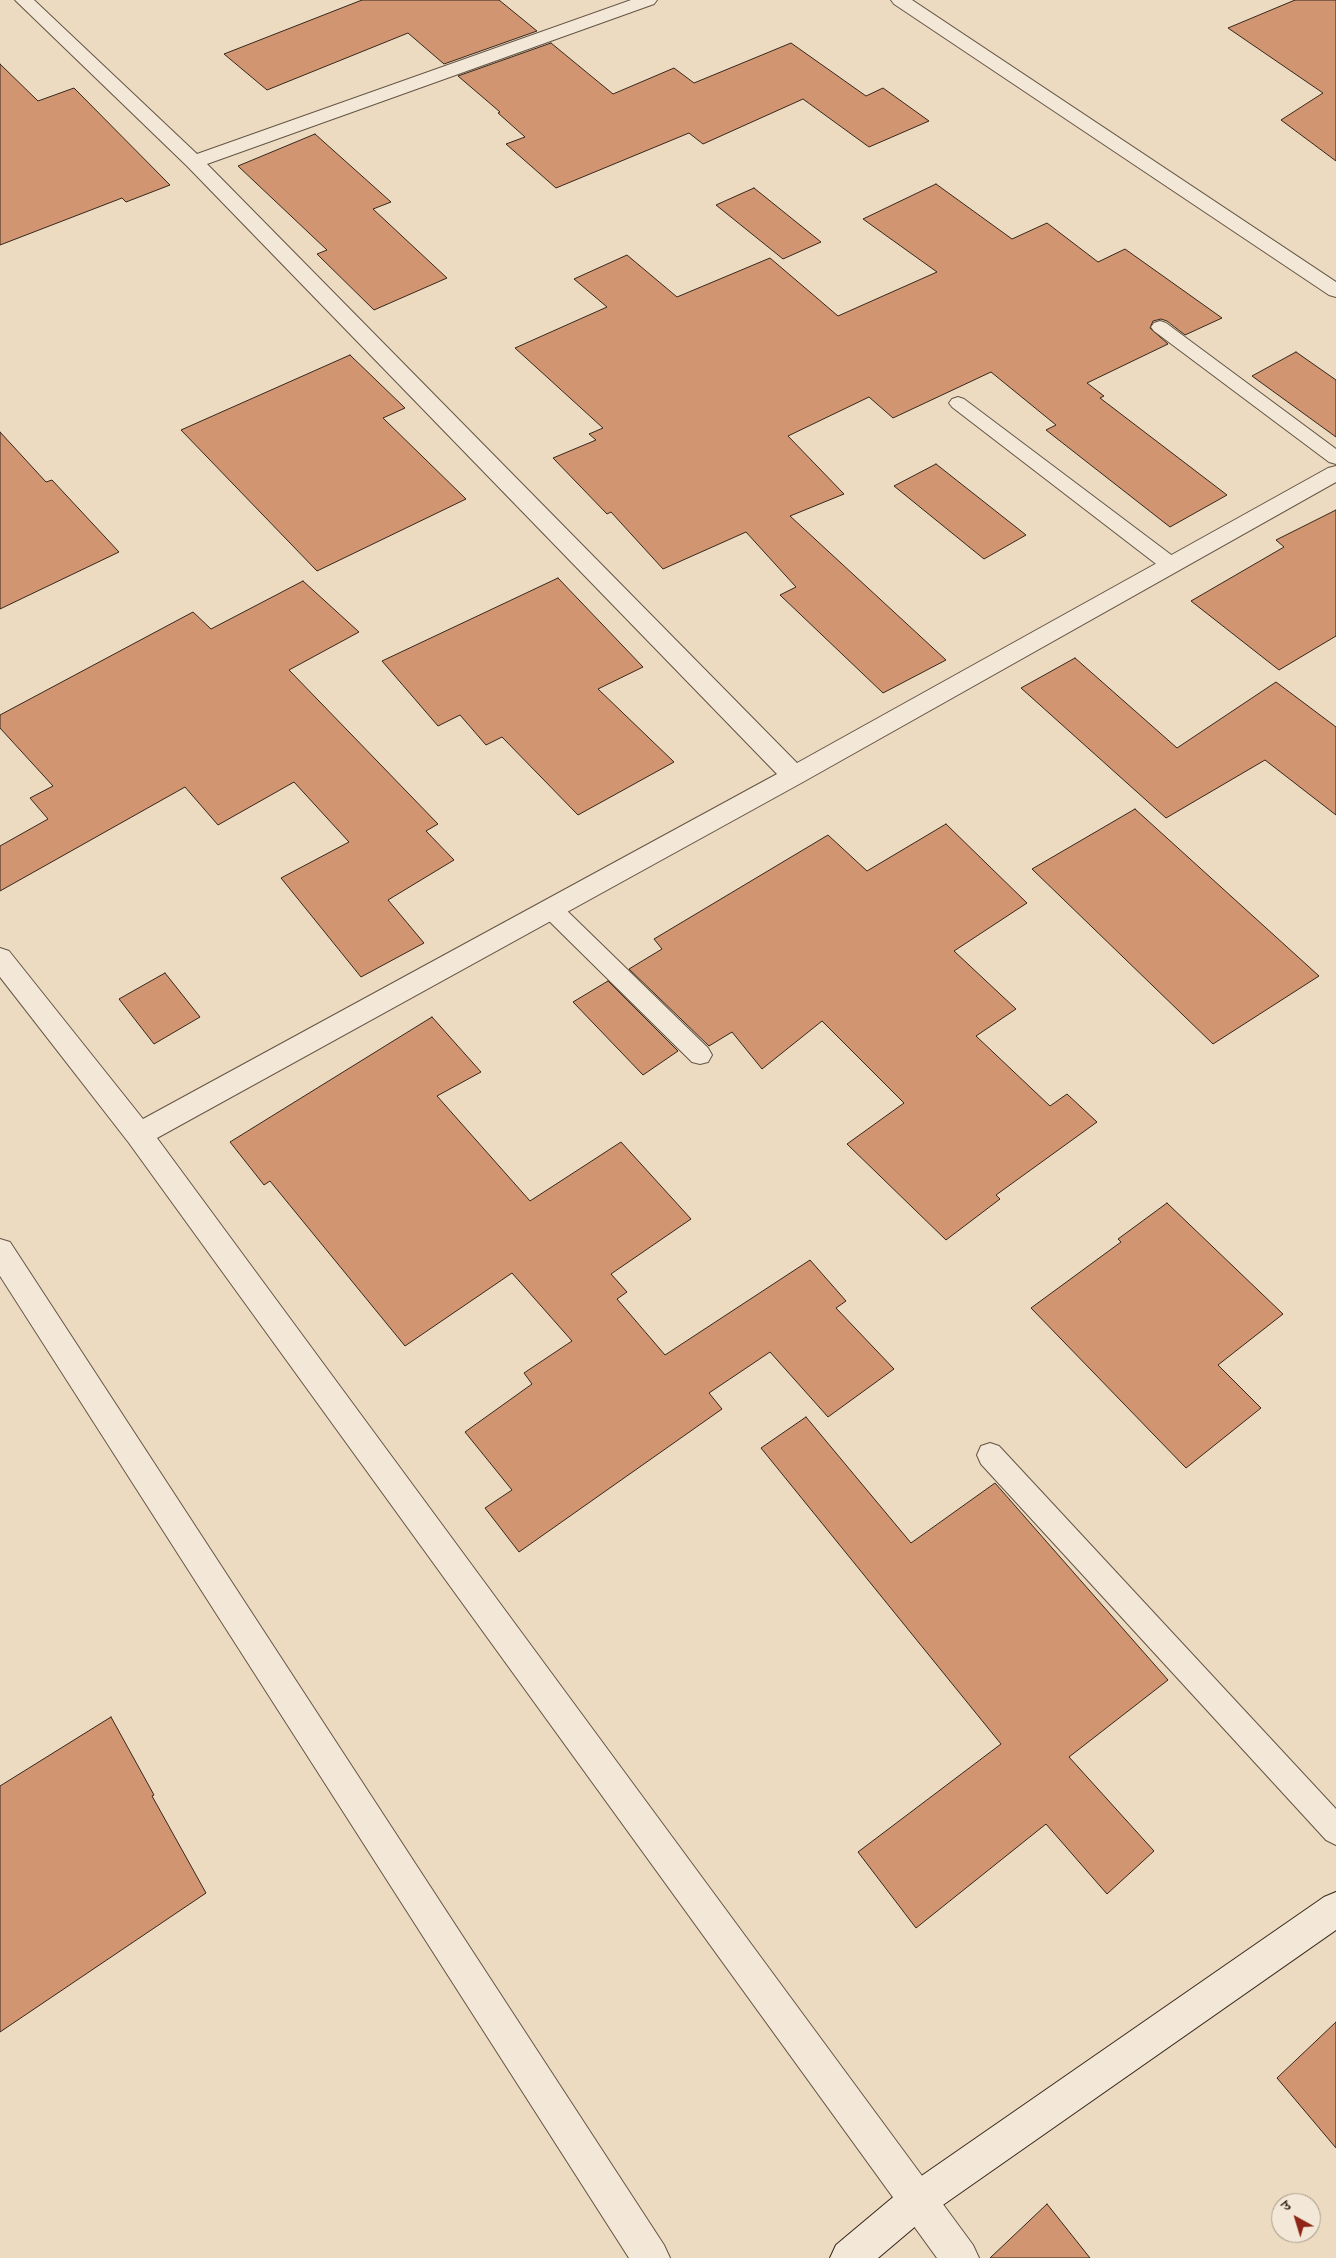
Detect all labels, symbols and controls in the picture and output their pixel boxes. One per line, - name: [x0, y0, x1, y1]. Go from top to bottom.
- north arrow: [1271, 2193, 1321, 2243]
- text: उ: [1278, 2197, 1296, 2216]

